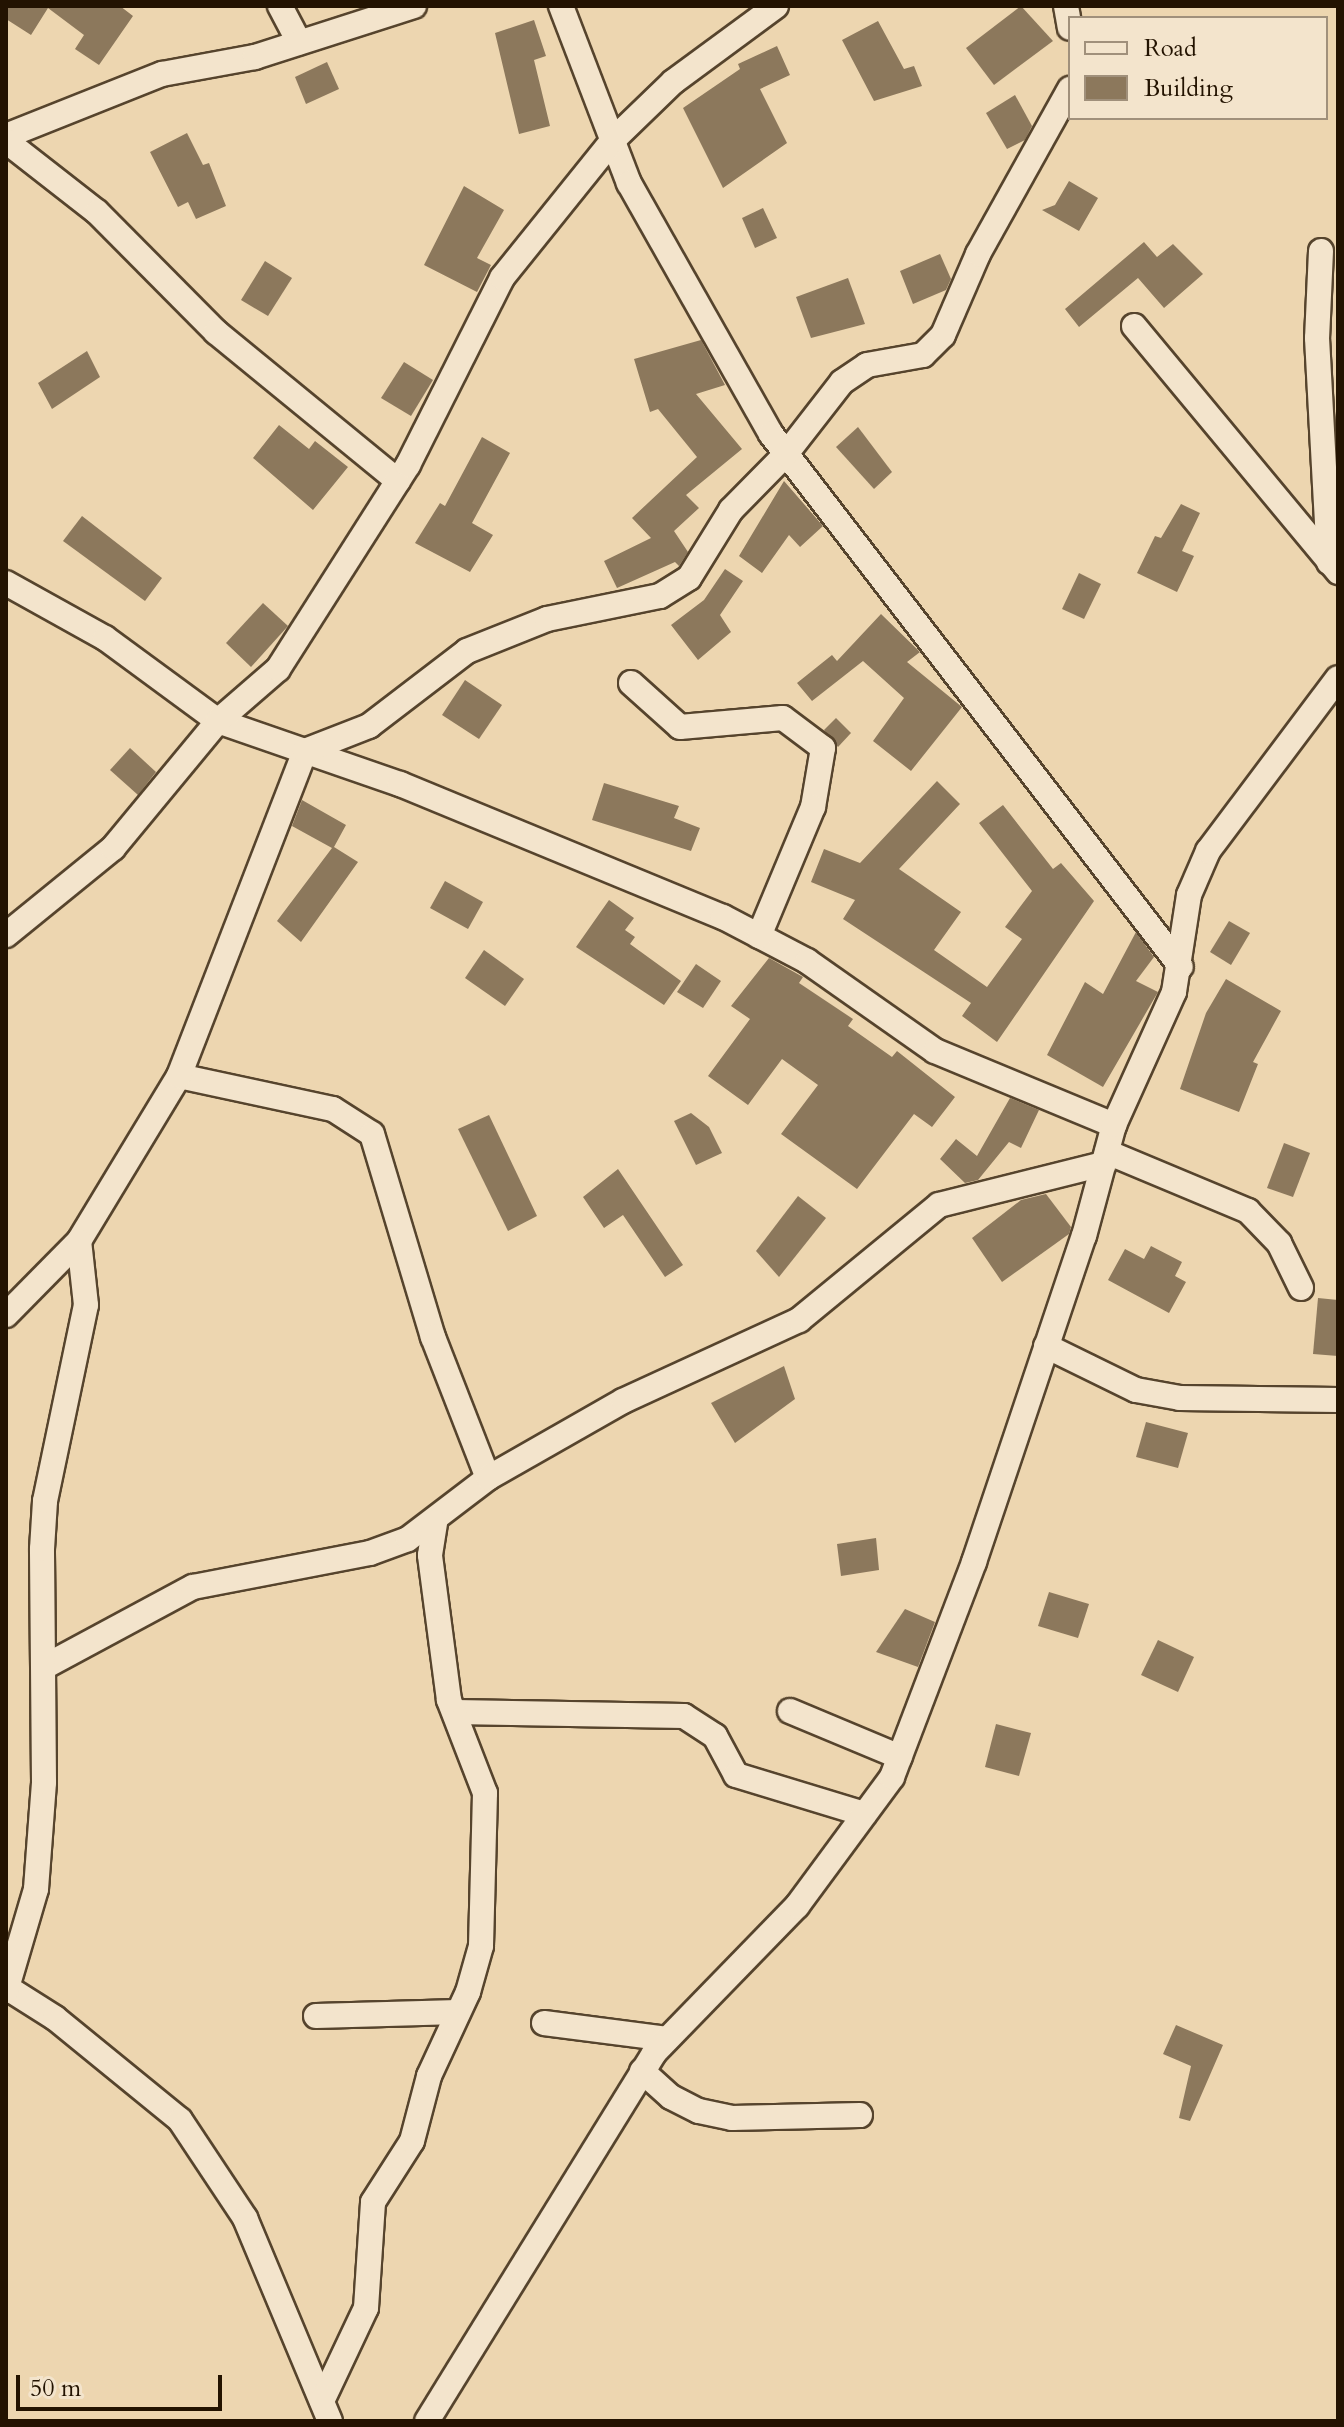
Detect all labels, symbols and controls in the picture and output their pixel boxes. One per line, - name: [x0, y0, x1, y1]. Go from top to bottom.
- legend: [1068, 16, 1328, 120]
- text: Road: [1144, 32, 1197, 65]
- text: Building: [1144, 72, 1233, 105]
- scale bar: [20, 2359, 226, 2409]
- text: 50 m: [30, 2372, 81, 2405]

